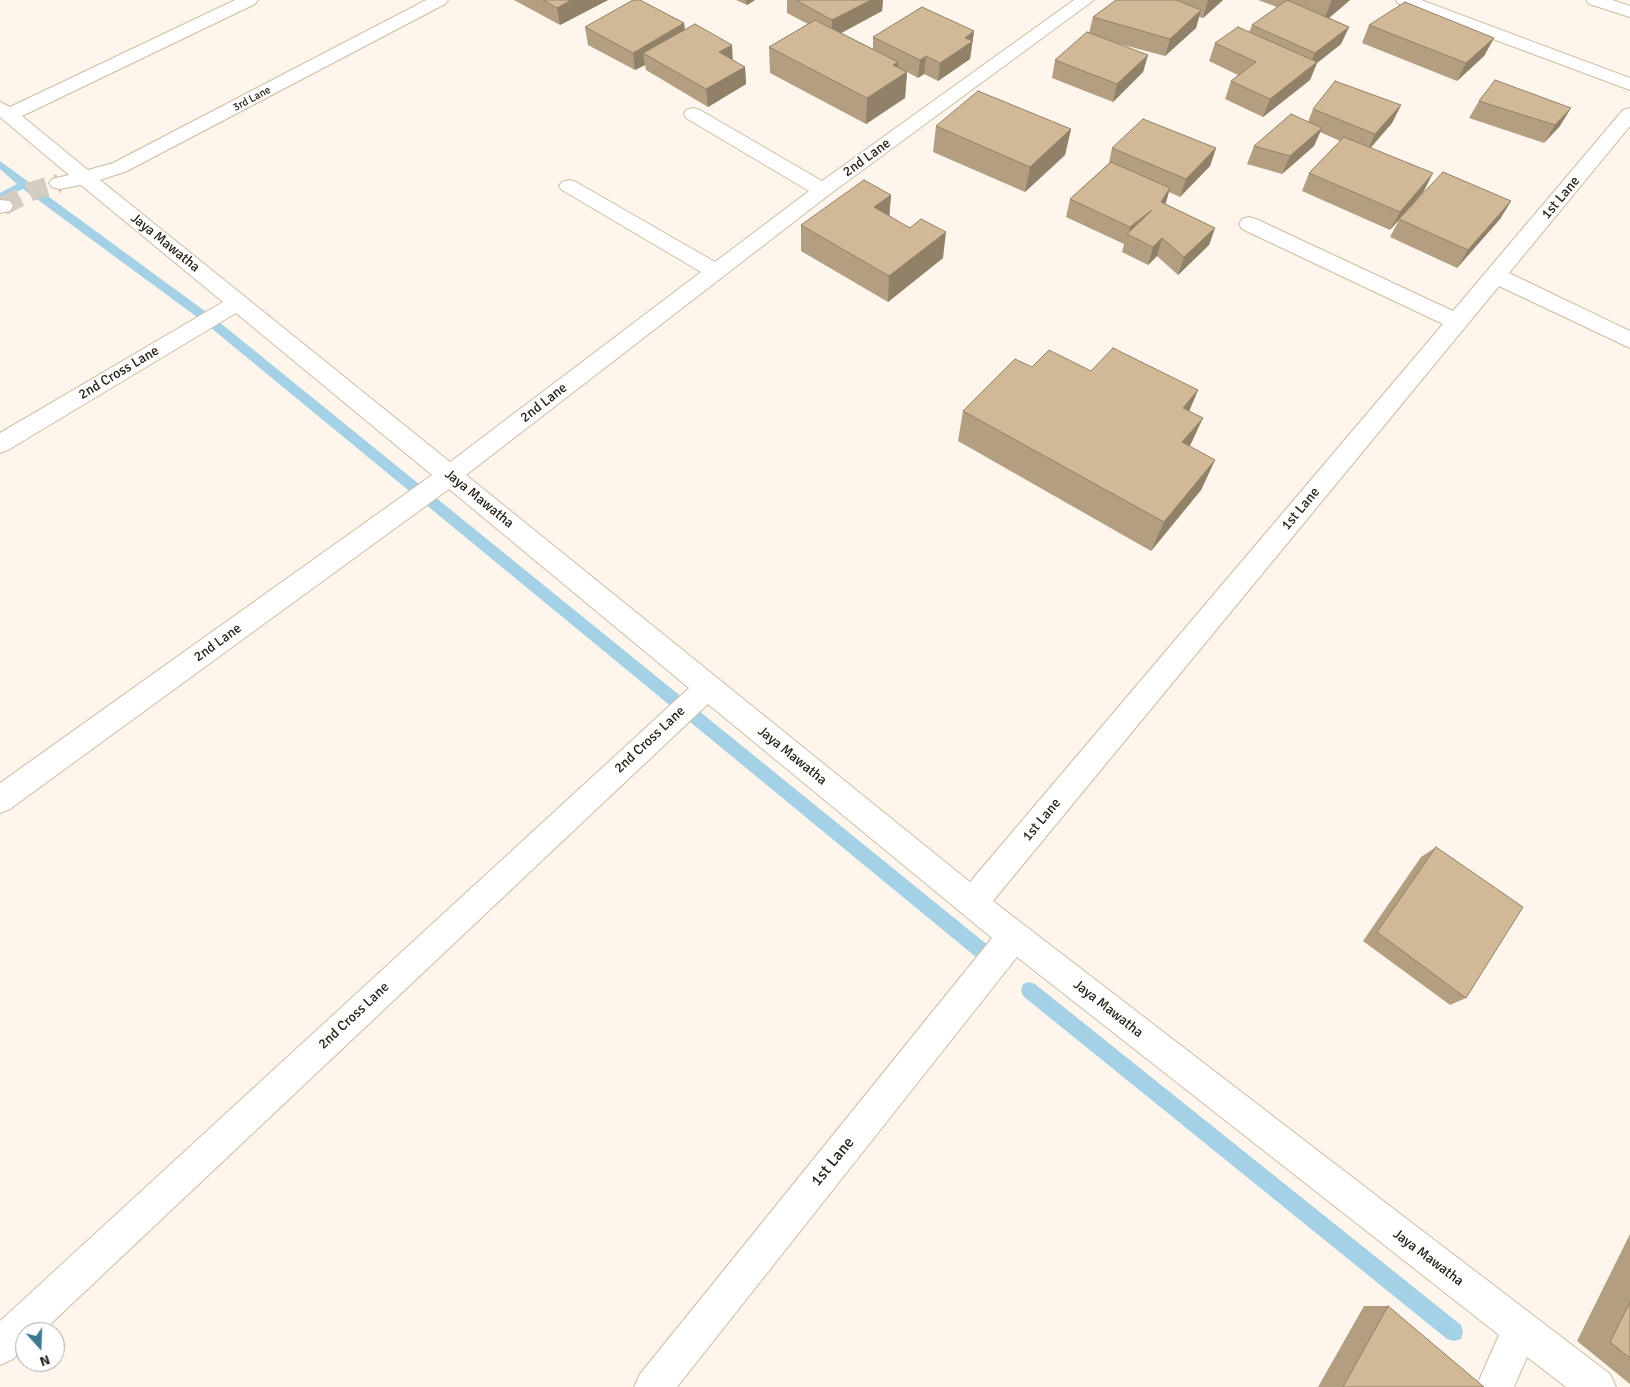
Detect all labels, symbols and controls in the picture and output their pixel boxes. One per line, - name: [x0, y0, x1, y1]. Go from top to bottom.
- street label: 3rd Lane: [231, 84, 273, 114]
- street label: 2nd Lane: [840, 135, 894, 181]
- street label: 1st Lane: [1538, 173, 1584, 223]
- street label: Jaya Mawatha: [127, 210, 203, 276]
- street label: 2nd Cross Lane: [76, 342, 162, 404]
- street label: 2nd Lane: [517, 380, 571, 426]
- street label: Jaya Mawatha: [441, 466, 517, 532]
- street label: 1st Lane: [1278, 484, 1324, 534]
- street label: 2nd Lane: [191, 620, 245, 666]
- street label: 2nd Cross Lane: [611, 703, 689, 777]
- street label: Jaya Mawatha: [754, 723, 830, 789]
- street label: 1st Lane: [1019, 795, 1065, 845]
- street label: Jaya Mawatha: [1070, 976, 1146, 1042]
- street label: 2nd Cross Lane: [315, 979, 393, 1053]
- street label: 1st Lane: [807, 1133, 859, 1191]
- street label: Jaya Mawatha: [1389, 1226, 1467, 1290]
- north arrow: [15, 1322, 65, 1372]
- text: N: [37, 1351, 52, 1370]

